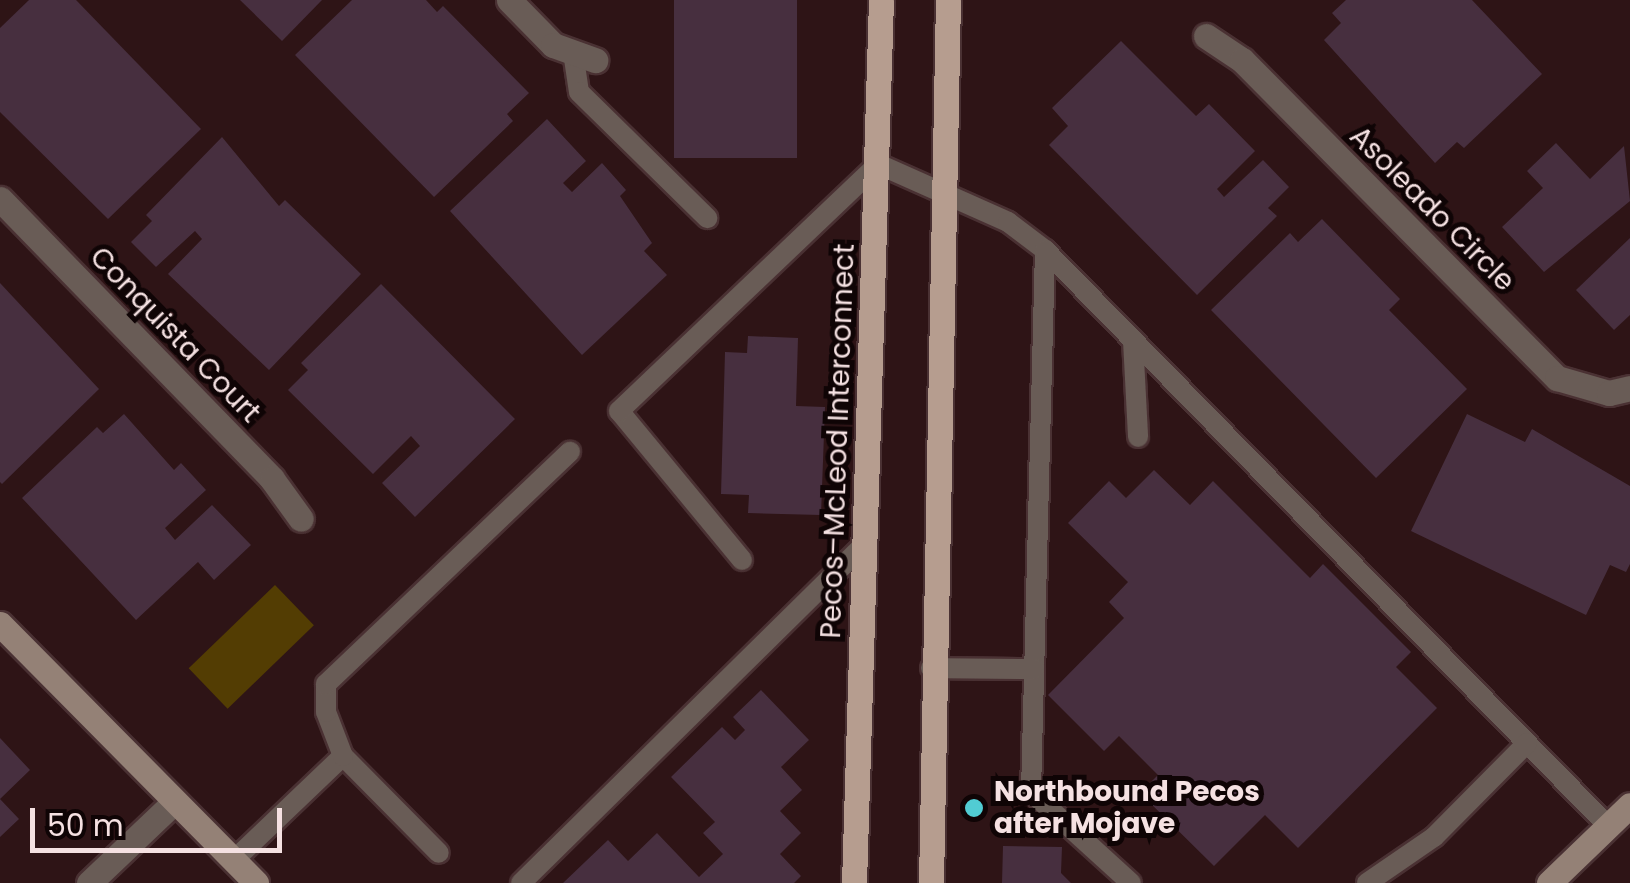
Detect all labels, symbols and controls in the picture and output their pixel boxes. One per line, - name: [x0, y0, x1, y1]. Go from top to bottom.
- street label: Asoleado Circle: [1343, 120, 1521, 298]
- street label: Conquista Court: [83, 240, 267, 430]
- street label: Pecos–McLeod Interconnect: [814, 243, 862, 639]
- place label: Northbound Pecos after Mojave: [994, 775, 1260, 841]
- scale bar: [35, 788, 288, 850]
- marker: Northbound Pecos after Mojave: [963, 797, 985, 819]
- text: 50 m: [47, 804, 124, 847]

